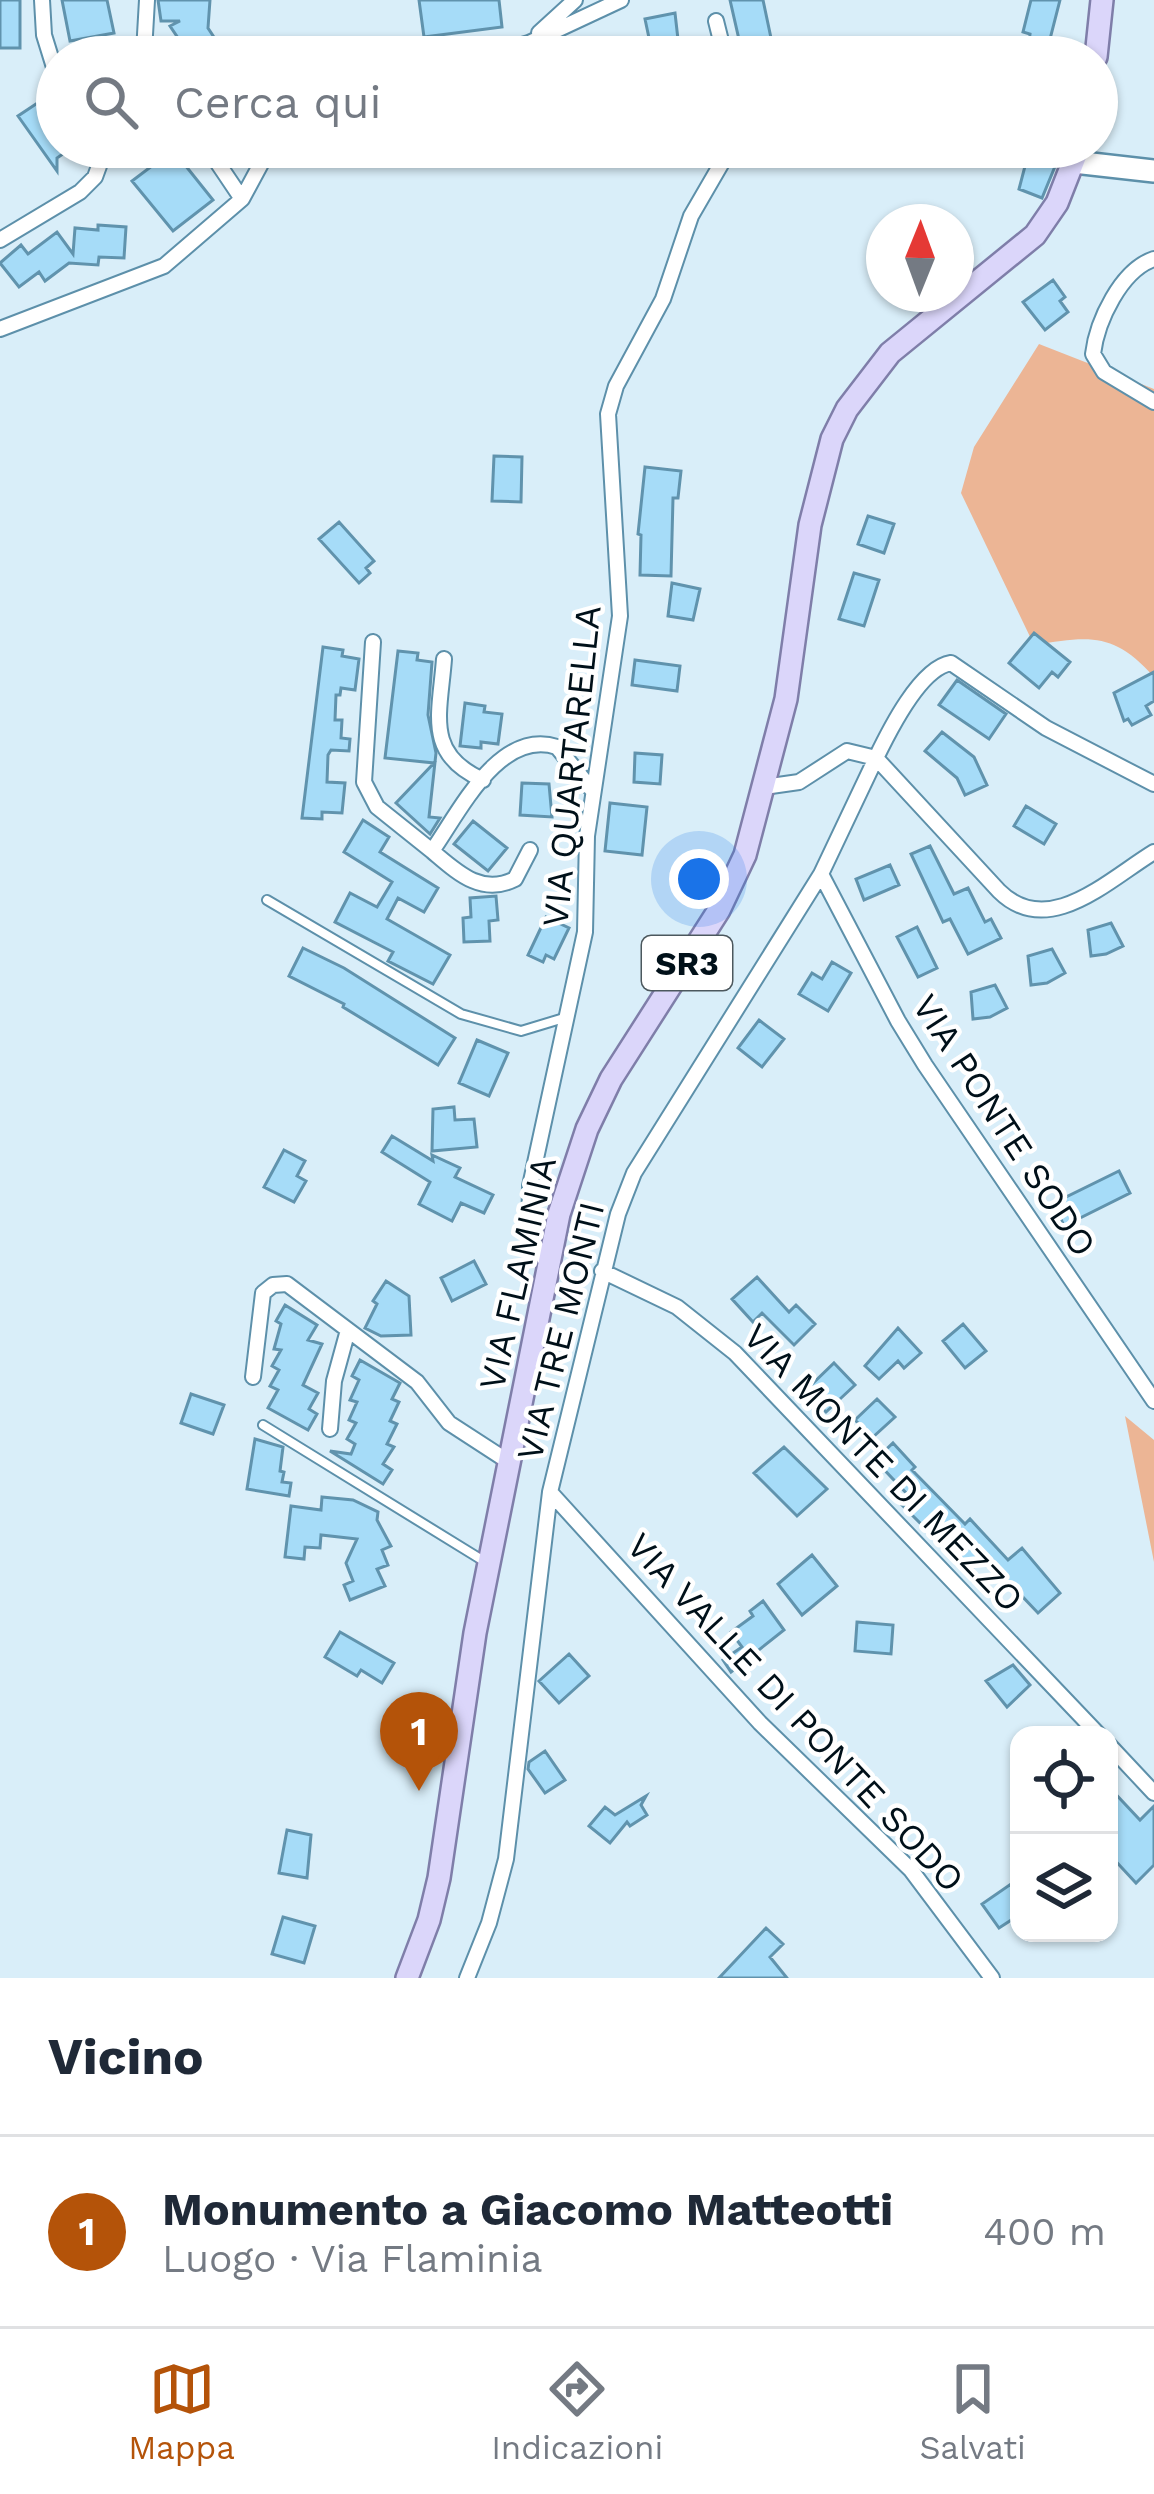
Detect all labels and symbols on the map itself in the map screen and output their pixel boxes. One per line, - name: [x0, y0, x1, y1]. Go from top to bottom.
- north arrow: [866, 204, 974, 312]
- street label: VIA QUARTARELLA: [534, 603, 610, 929]
- your location: [669, 849, 729, 909]
- road number: SR3: [642, 936, 732, 990]
- street label: VIA PONTE SODO: [904, 987, 1104, 1264]
- street label: VIA FLAMINIA: [471, 1153, 565, 1394]
- street label: VIA TRE MONTI: [509, 1198, 613, 1465]
- street label: VIA MONTE DI MEZZO: [735, 1315, 1032, 1620]
- street label: VIA VALLE DI PONTE SODO: [618, 1525, 972, 1901]
- pin: 1: [380, 1692, 458, 1791]

